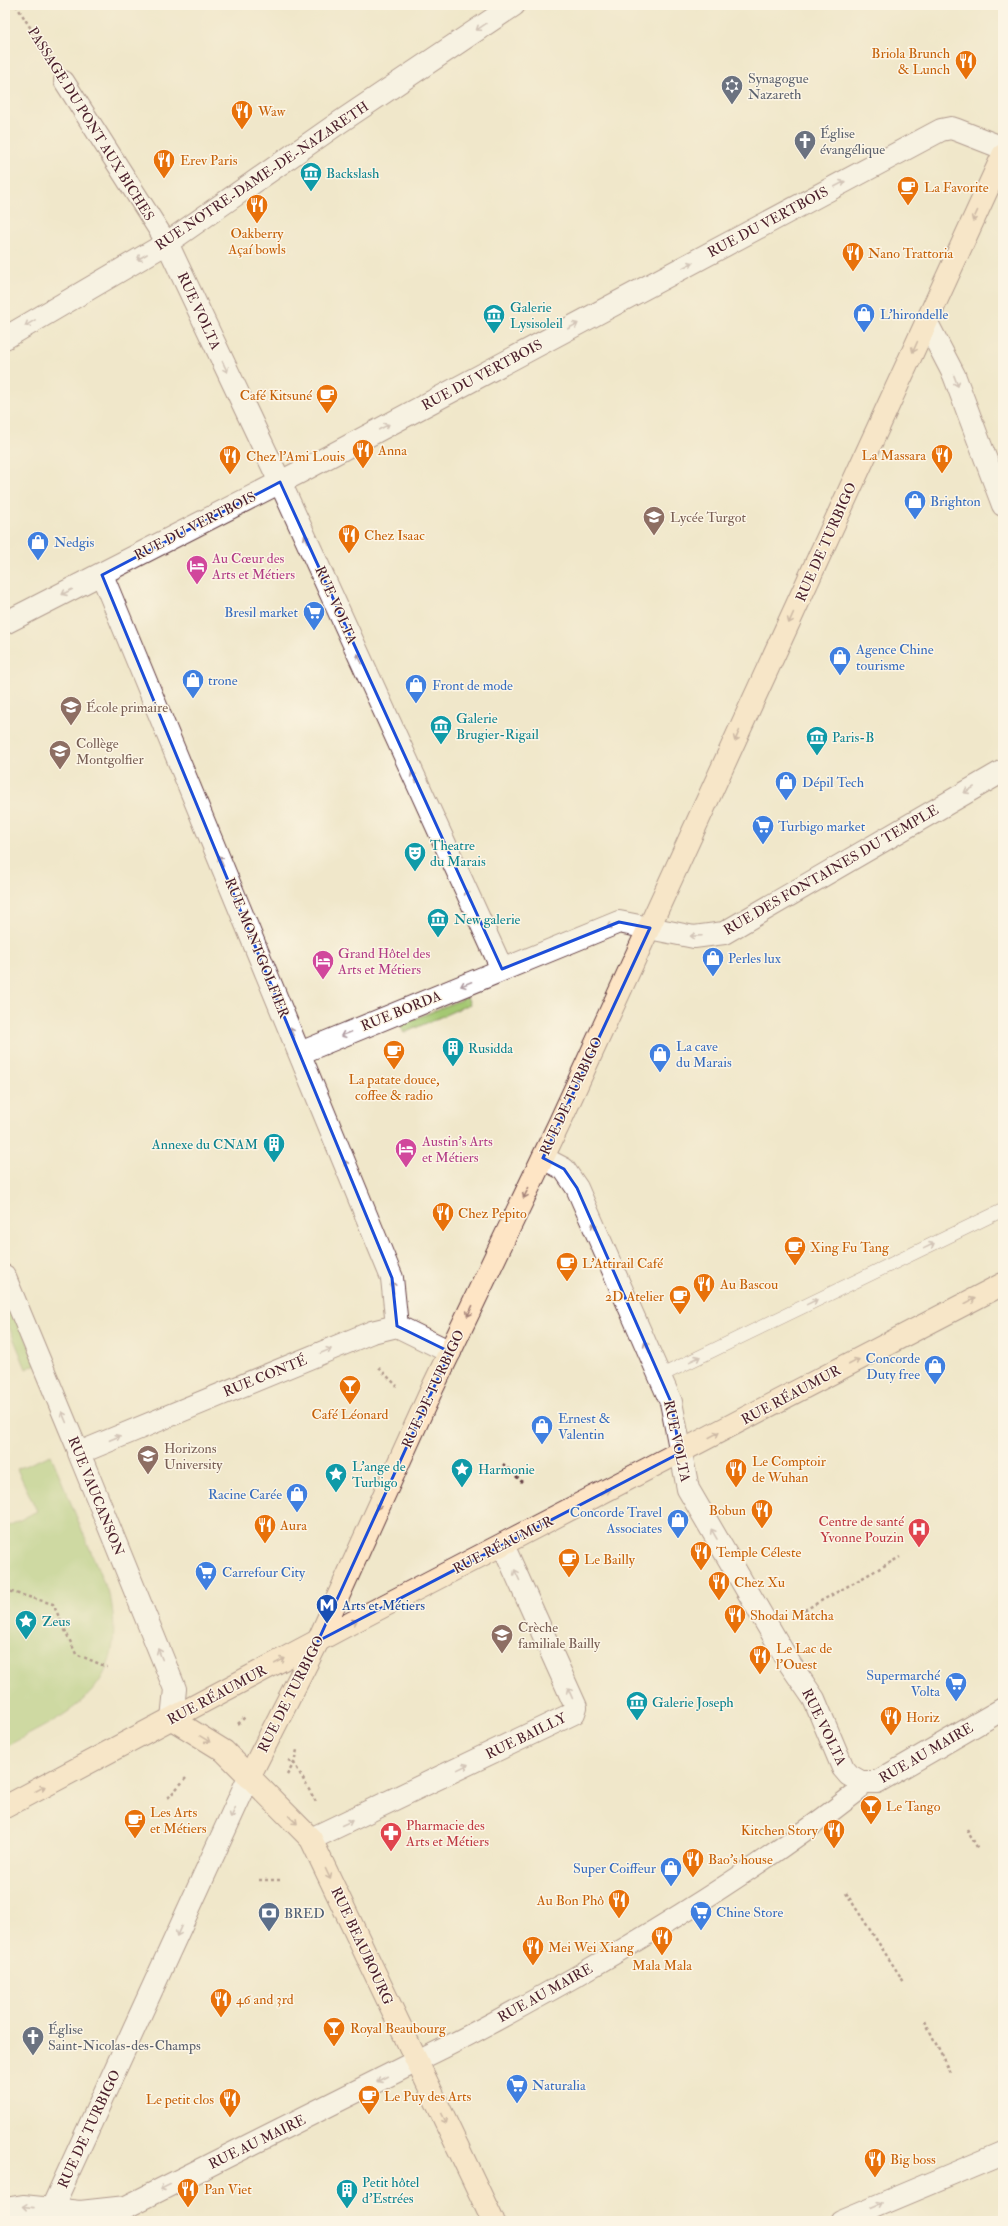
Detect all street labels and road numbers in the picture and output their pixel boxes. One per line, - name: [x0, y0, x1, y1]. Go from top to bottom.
- street label: PASSAGE DU PONT AUX BICHES: [24, 24, 158, 224]
- street label: RUE NOTRE-DAME-DE-NAZARETH: [152, 98, 372, 254]
- street label: RUE DU VERTBOIS: [705, 183, 831, 261]
- street label: RUE VOLTA: [174, 270, 224, 352]
- street label: RUE DU VERTBOIS: [419, 336, 545, 414]
- street label: RUE DE TURBIGO: [792, 480, 860, 604]
- street label: RUE DU VERTBOIS: [131, 488, 259, 564]
- street label: RUE VOLTA: [311, 563, 361, 647]
- street label: RUE DES FONTAINES DU TEMPLE: [721, 801, 941, 939]
- street label: RUE MONTGOLFIER: [221, 875, 293, 1021]
- street label: RUE BORDA: [358, 987, 444, 1035]
- street label: RUE DE TURBIGO: [536, 1034, 606, 1158]
- street label: RUE DE TURBIGO: [398, 1327, 468, 1451]
- street label: RUE CONTÉ: [221, 1351, 309, 1401]
- street label: RUE RÉAUMUR: [738, 1361, 844, 1428]
- street label: RUE VOLTA: [660, 1398, 694, 1484]
- street label: RUE VAUCANSON: [64, 1434, 128, 1558]
- street label: RUE RÉAUMUR: [450, 1512, 557, 1578]
- street label: RUE DE TURBIGO: [254, 1633, 328, 1755]
- street label: RUE RÉAUMUR: [164, 1661, 270, 1728]
- street label: RUE VOLTA: [798, 1686, 850, 1768]
- street label: RUE BAILLY: [483, 1709, 569, 1763]
- street label: RUE AU MAIRE: [876, 1719, 976, 1787]
- street label: RUE BEAUBOURG: [327, 1885, 397, 2008]
- street label: RUE AU MAIRE: [495, 1960, 595, 2026]
- street label: RUE DE TURBIGO: [54, 2067, 124, 2191]
- street label: RUE AU MAIRE: [206, 2111, 308, 2173]

